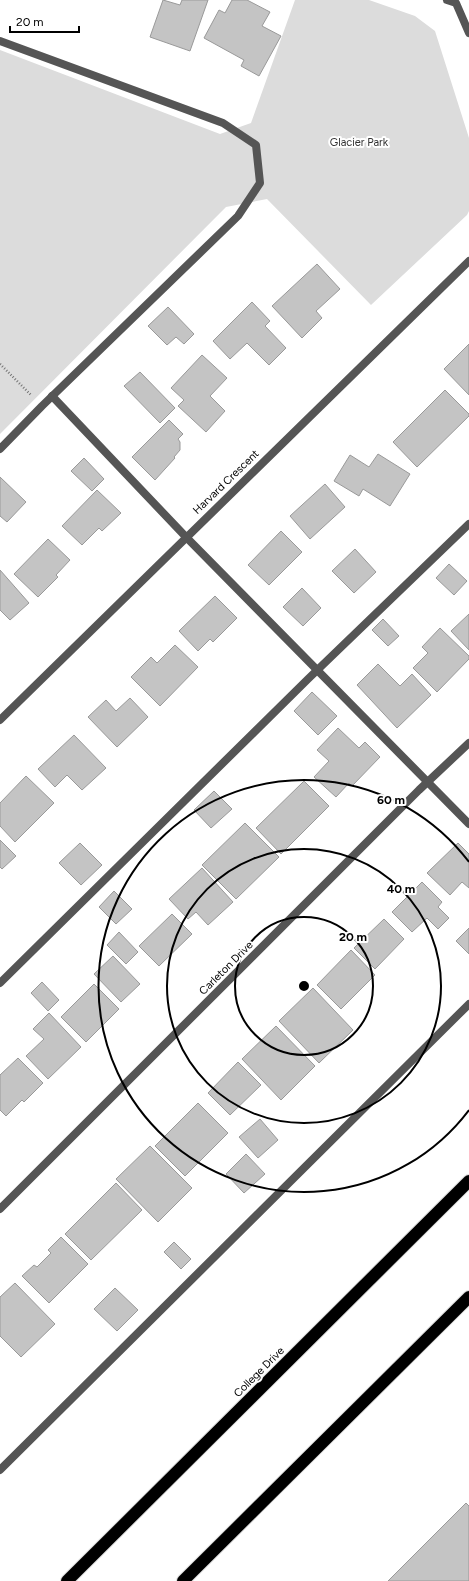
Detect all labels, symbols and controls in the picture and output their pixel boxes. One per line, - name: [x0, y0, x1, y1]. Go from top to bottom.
- scale bar: [10, 8, 79, 34]
- text: 20 m: [16, 15, 44, 29]
- park label: Glacier Park: [330, 136, 389, 149]
- street label: Harvard Crescent: [190, 447, 262, 517]
- text: 60 m: [377, 793, 405, 807]
- text: 40 m: [387, 882, 415, 896]
- text: 20 m: [339, 930, 367, 944]
- street label: Carleton Drive: [196, 938, 256, 998]
- centre of rings: [297, 979, 311, 993]
- street label: College Drive: [231, 1344, 287, 1400]

